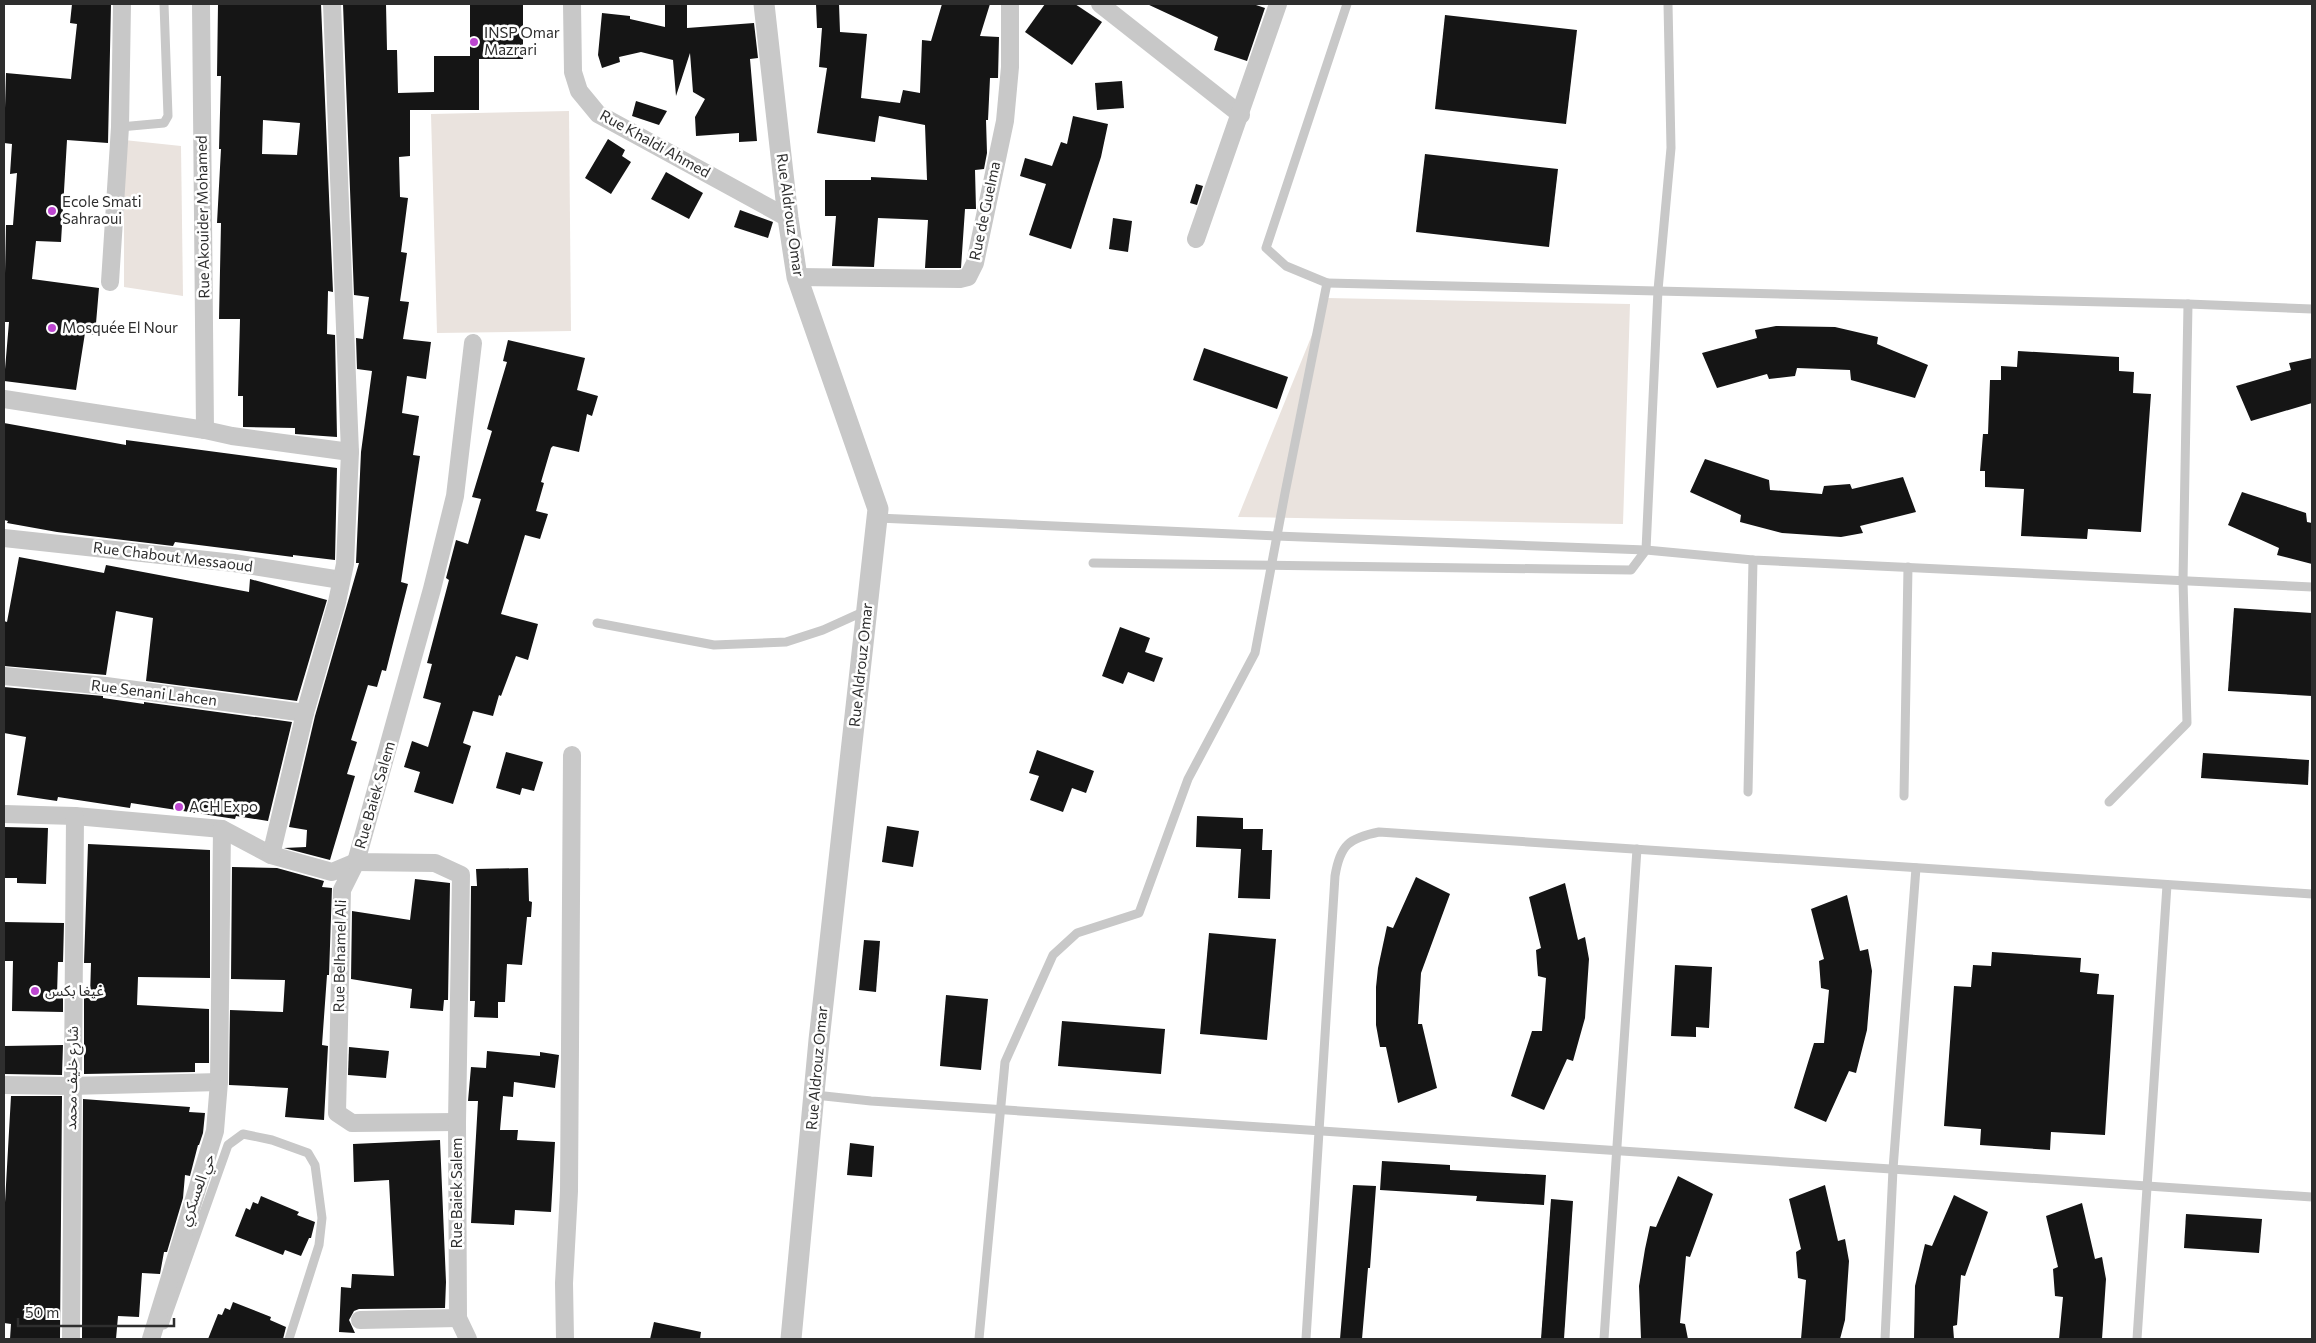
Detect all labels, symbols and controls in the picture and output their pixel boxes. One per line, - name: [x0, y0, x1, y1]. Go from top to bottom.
- place label: INSP Omar Mazrari: [484, 23, 560, 58]
- marker: INSP Omar Mazrari: [468, 36, 480, 48]
- street label: Rue Khaldi Ahmed: [597, 105, 714, 181]
- street label: Rue Akouider Mohamed: [192, 135, 212, 299]
- street label: Rue Aldrouz Omar: [773, 152, 809, 278]
- street label: Rue de Guelma: [965, 160, 1003, 262]
- place label: Ecole Smati Sahraoui: [62, 192, 142, 227]
- marker: Ecole Smati Sahraoui: [46, 205, 58, 217]
- place label: Mosquée El Nour: [62, 318, 178, 336]
- marker: Mosquée El Nour: [46, 322, 58, 334]
- street label: Rue Chabout Messaoud: [92, 537, 254, 575]
- street label: Rue Aldrouz Omar: [845, 602, 875, 728]
- street label: Rue Senani Lahcen: [90, 675, 218, 709]
- street label: Rue Baiek Salem: [350, 739, 398, 851]
- place label: ACH Expo: [189, 797, 258, 815]
- marker: ACH Expo: [173, 801, 185, 813]
- street label: Rue Belhamel Ali: [329, 899, 349, 1012]
- place label: غيغا بكس: [45, 981, 104, 1000]
- marker: غيغا بكس: [29, 985, 41, 997]
- street label: Rue Aldrouz Omar: [802, 1005, 830, 1131]
- street label: شارع خليف محمد: [61, 1025, 85, 1130]
- street label: Rue Baiek Salem: [447, 1138, 465, 1248]
- street label: حي العسكري: [175, 1151, 221, 1230]
- scale bar: [18, 1296, 174, 1328]
- text: 50 m: [25, 1303, 59, 1321]

